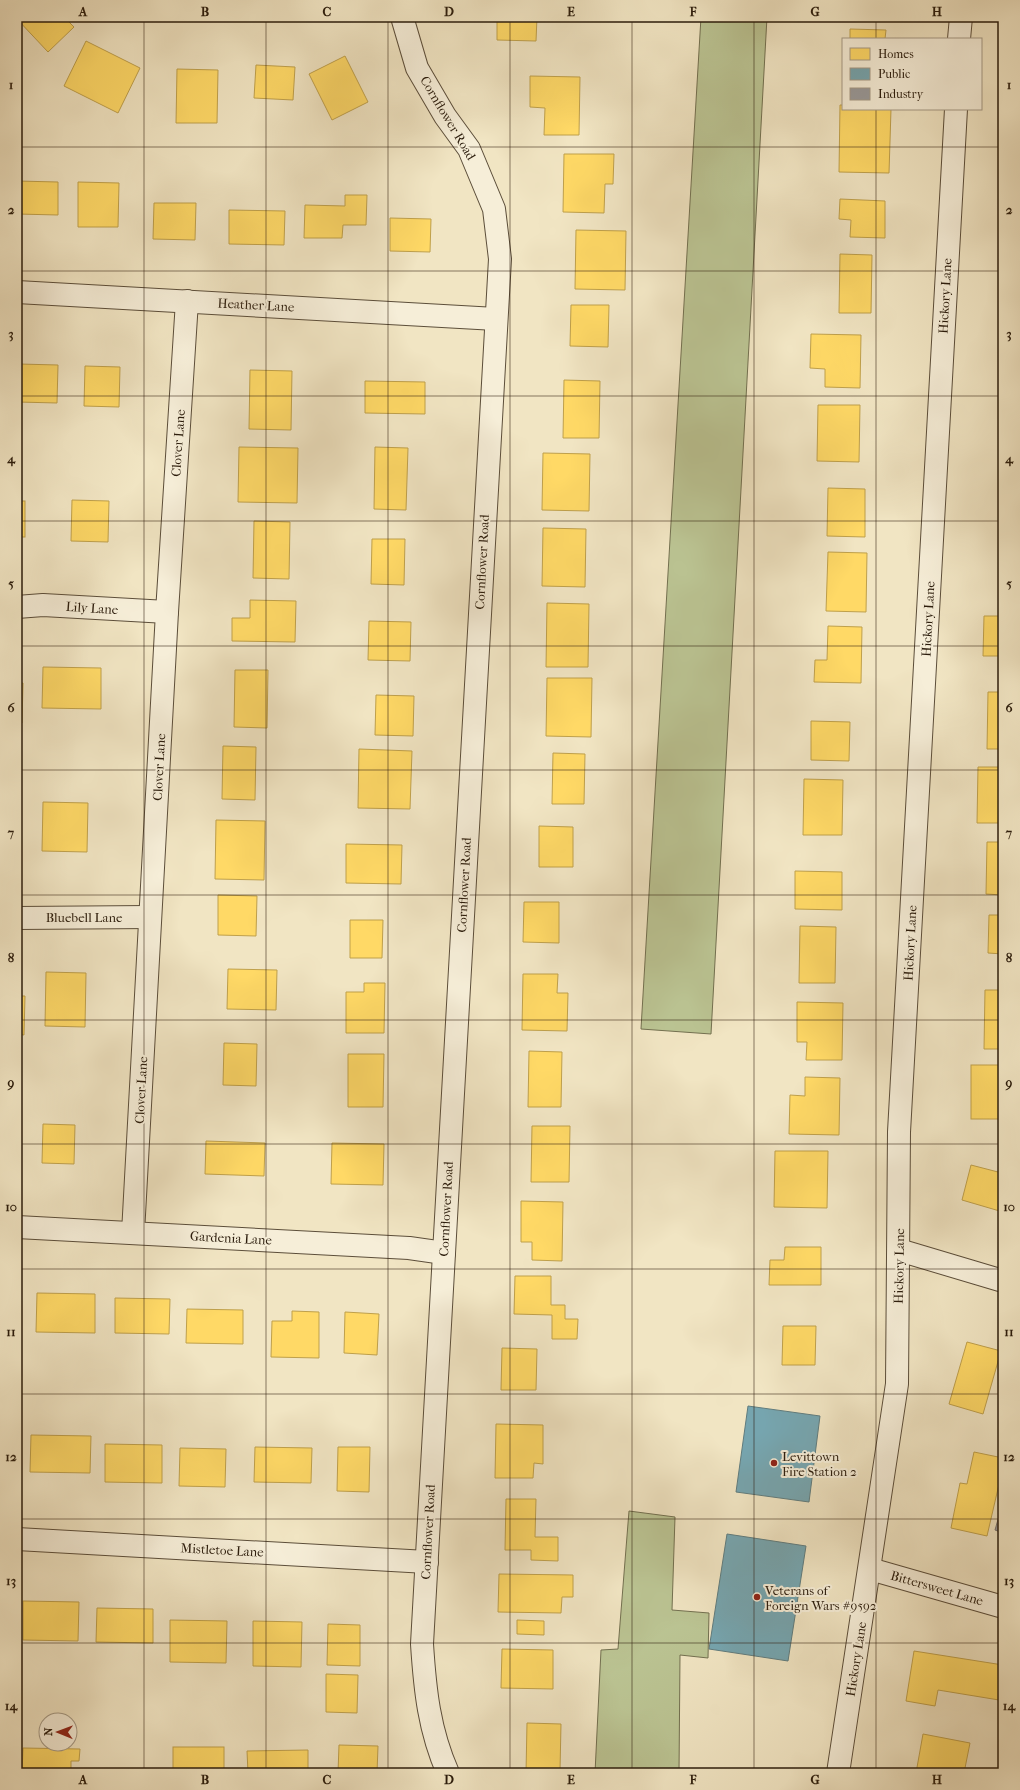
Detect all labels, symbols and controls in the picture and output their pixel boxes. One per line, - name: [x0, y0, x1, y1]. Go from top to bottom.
- text: A: [78, 4, 88, 19]
- text: B: [201, 4, 210, 19]
- text: C: [323, 4, 332, 19]
- text: D: [444, 4, 454, 19]
- text: E: [567, 4, 575, 19]
- text: F: [689, 4, 697, 19]
- text: G: [810, 4, 820, 19]
- text: H: [932, 4, 943, 19]
- legend: [842, 38, 982, 110]
- text: Homes: [878, 47, 914, 61]
- text: Public: [878, 67, 910, 81]
- street label: Cornflower Road: [417, 73, 479, 163]
- text: 1: [9, 77, 14, 92]
- text: 1: [1007, 77, 1012, 92]
- text: Industry: [878, 87, 924, 101]
- text: 2: [8, 202, 15, 217]
- text: 2: [1006, 202, 1013, 217]
- street label: Hickory Lane: [936, 257, 955, 334]
- street label: Heather Lane: [217, 295, 295, 315]
- text: 3: [8, 326, 14, 342]
- text: 3: [1006, 326, 1012, 342]
- street label: Clover Lane: [168, 408, 188, 477]
- text: 4: [6, 451, 16, 467]
- text: 4: [1004, 451, 1014, 467]
- street label: Cornflower Road: [472, 513, 492, 610]
- text: 5: [8, 576, 14, 591]
- text: 5: [1006, 576, 1012, 591]
- street label: Hickory Lane: [919, 580, 938, 657]
- street label: Lily Lane: [65, 599, 119, 617]
- text: 6: [7, 700, 15, 715]
- text: 6: [1005, 700, 1013, 715]
- street label: Clover Lane: [150, 732, 168, 801]
- text: 7: [7, 825, 15, 840]
- text: 7: [1005, 825, 1013, 840]
- street label: Cornflower Road: [454, 836, 474, 933]
- street label: Hickory Lane: [901, 904, 920, 981]
- street label: Bluebell Lane: [46, 910, 123, 925]
- text: 8: [8, 950, 15, 965]
- text: 8: [1006, 950, 1013, 965]
- street label: Clover Lane: [132, 1055, 150, 1124]
- text: 9: [7, 1075, 15, 1091]
- text: 9: [1005, 1075, 1013, 1091]
- street label: Cornflower Road: [436, 1160, 456, 1257]
- text: 10: [5, 1199, 17, 1214]
- text: 10: [1003, 1199, 1015, 1214]
- street label: Hickory Lane: [891, 1227, 907, 1304]
- street label: Gardenia Lane: [190, 1228, 273, 1248]
- text: 11: [6, 1324, 16, 1339]
- text: 11: [1004, 1324, 1014, 1339]
- text: 12: [5, 1449, 17, 1464]
- place label: Levittown Fire Station 2: [782, 1449, 857, 1479]
- text: 12: [1003, 1449, 1015, 1464]
- marker: Levittown Fire Station 2: [769, 1458, 779, 1468]
- street label: Cornflower Road: [418, 1483, 438, 1580]
- street label: Mistletoe Lane: [180, 1540, 265, 1560]
- street label: Bittersweet Lane: [889, 1568, 986, 1609]
- text: 13: [6, 1573, 16, 1589]
- text: 13: [1004, 1573, 1014, 1589]
- place label: Veterans of Foreign Wars #9592: [764, 1583, 877, 1613]
- marker: Veterans of Foreign Wars #9592: [752, 1592, 762, 1602]
- street label: Hickory Lane: [843, 1620, 869, 1698]
- text: 14: [5, 1698, 18, 1714]
- text: 14: [1003, 1698, 1016, 1714]
- north arrow: [38, 1712, 78, 1752]
- text: N: [42, 1727, 55, 1736]
- text: A: [78, 1772, 88, 1787]
- text: B: [201, 1772, 210, 1787]
- text: C: [323, 1772, 332, 1787]
- text: D: [444, 1772, 454, 1787]
- text: E: [567, 1772, 575, 1787]
- text: F: [689, 1772, 697, 1787]
- text: G: [810, 1772, 820, 1787]
- text: H: [932, 1772, 943, 1787]

